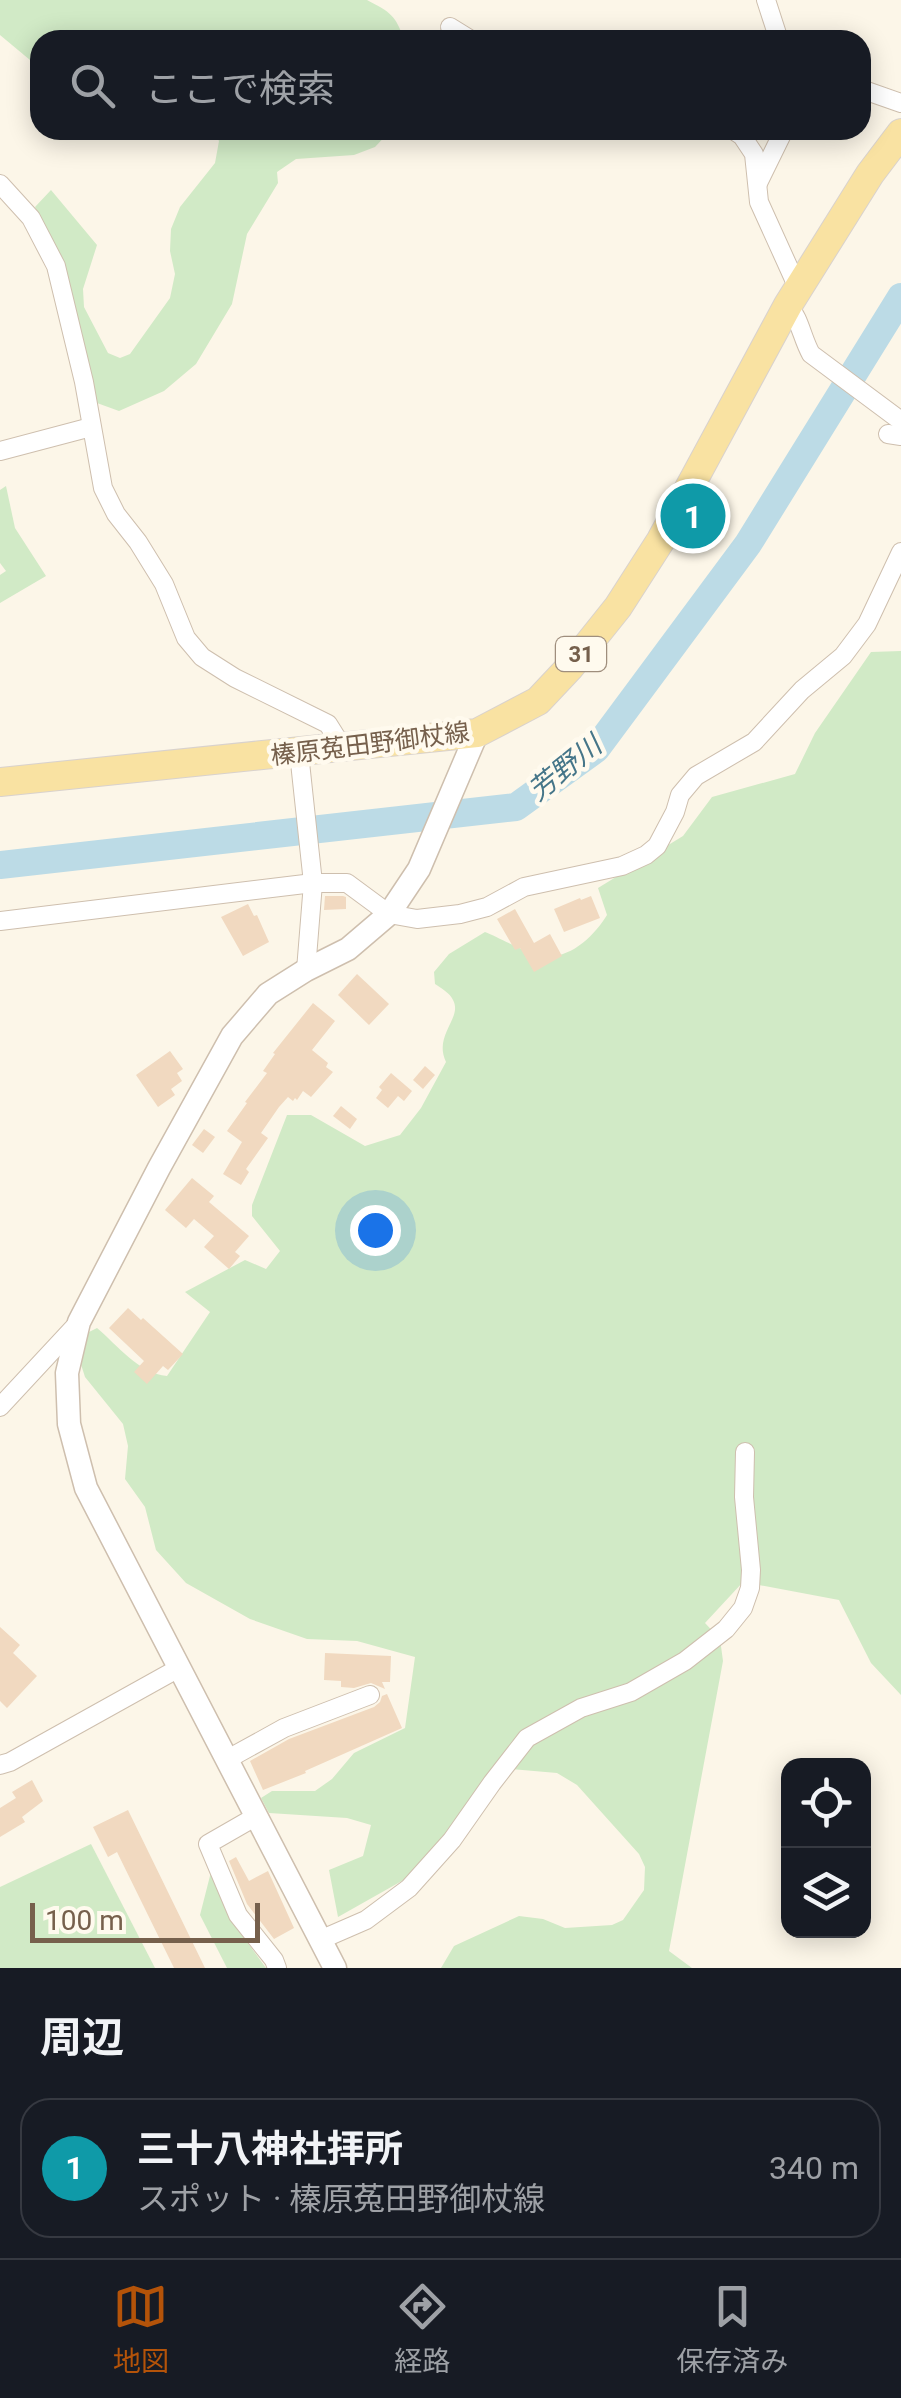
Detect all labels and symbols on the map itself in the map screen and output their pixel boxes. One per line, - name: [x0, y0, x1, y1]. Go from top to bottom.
- pin: 1: [660, 478, 726, 554]
- road number: 31: [556, 637, 606, 671]
- street label: 榛原菟田野御杖線: [269, 717, 471, 771]
- water label: 芳野川: [522, 727, 610, 807]
- your location: [350, 1205, 401, 1256]
- scale bar: [30, 1898, 260, 1942]

